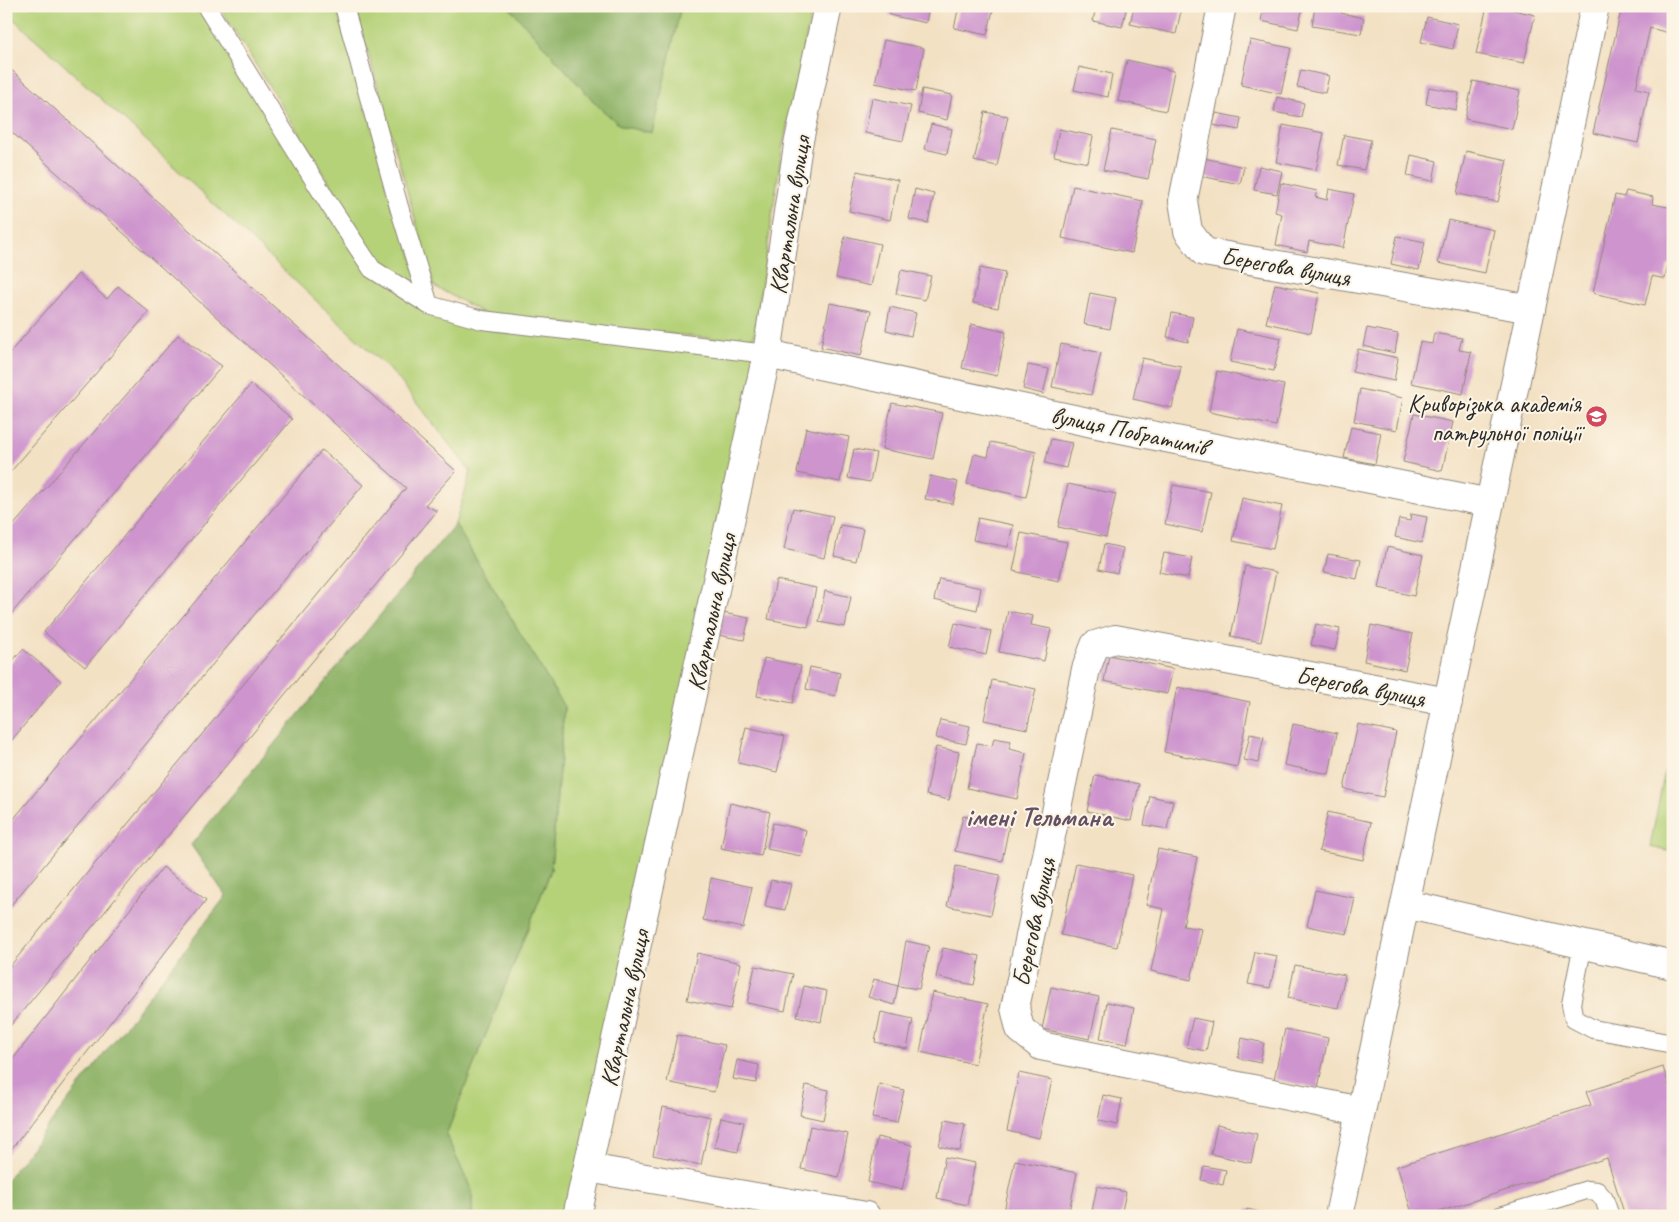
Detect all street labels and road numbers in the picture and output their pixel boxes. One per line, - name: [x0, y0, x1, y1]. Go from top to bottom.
- street label: Квартальна вулиця: [762, 131, 819, 296]
- street label: Берегова вулиця: [1219, 240, 1354, 294]
- street label: вулиця Побратимів: [1048, 399, 1216, 464]
- street label: Квартальна вулиця: [680, 528, 745, 694]
- street label: Берегова вулиця: [1294, 659, 1429, 715]
- street label: Берегова вулиця: [1005, 854, 1063, 989]
- street label: Квартальна вулиця: [593, 924, 658, 1090]

